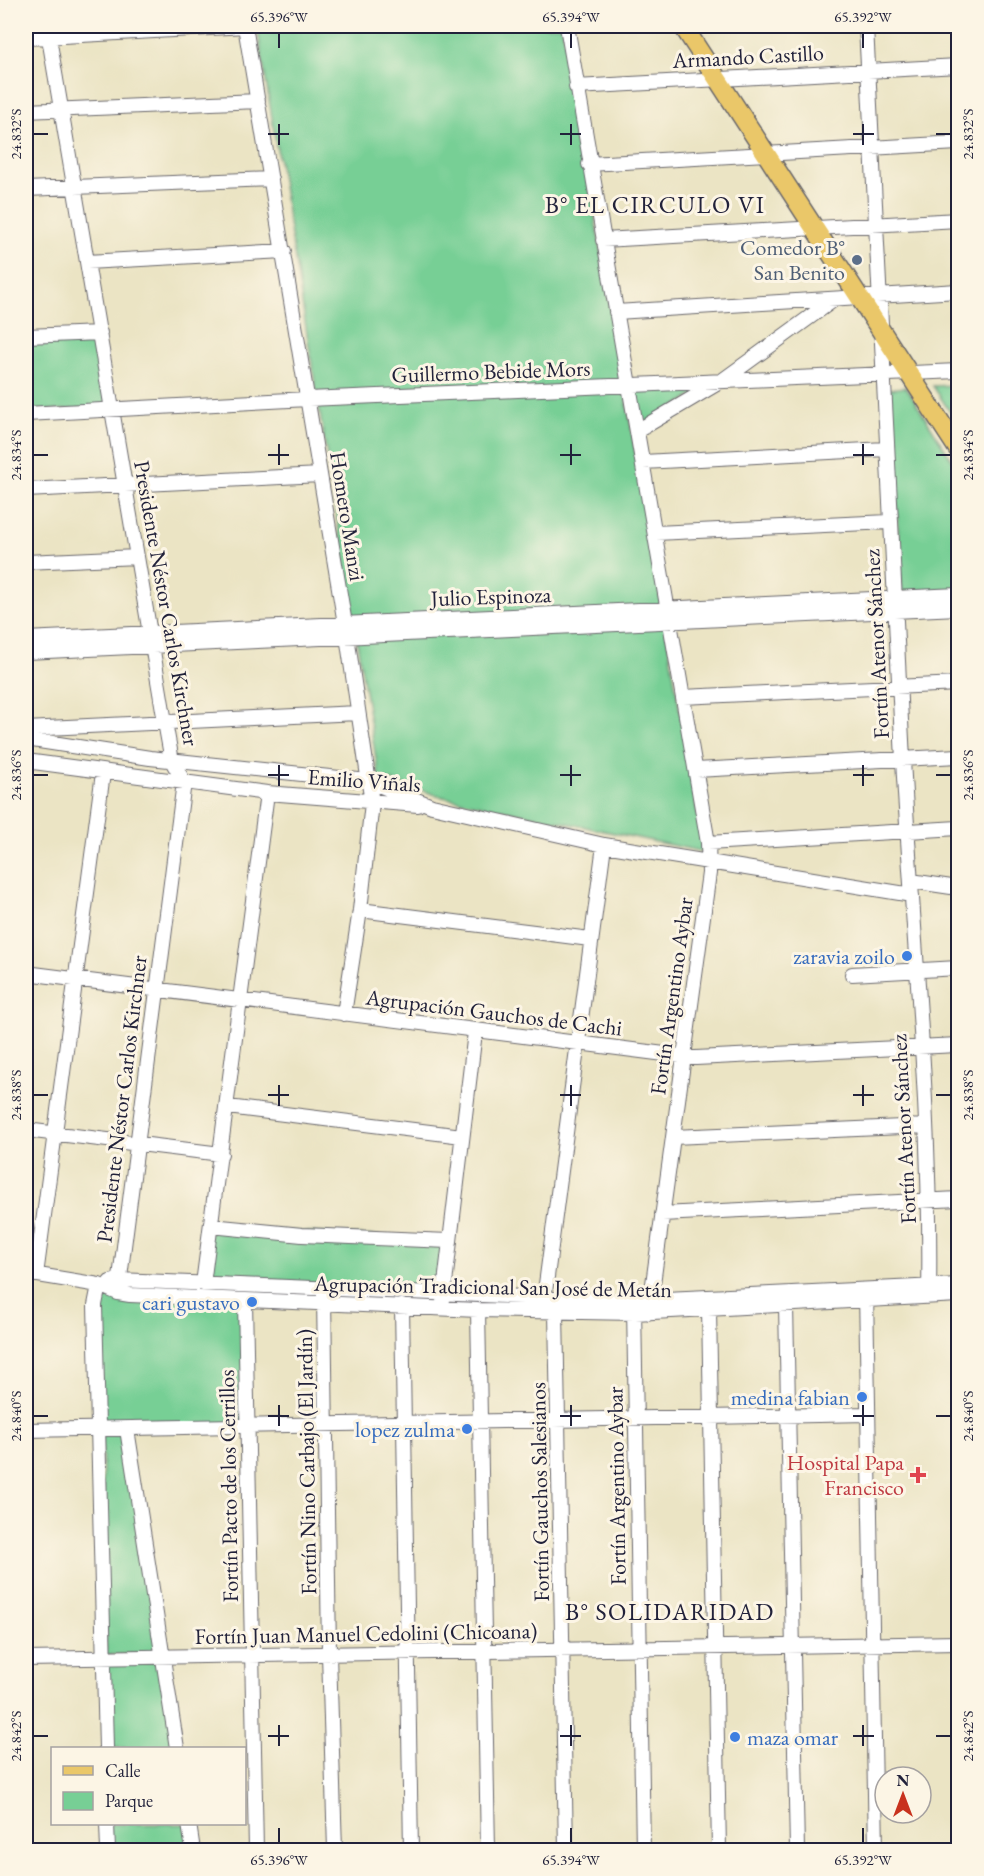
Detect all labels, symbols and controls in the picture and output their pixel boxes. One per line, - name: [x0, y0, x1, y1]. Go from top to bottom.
- text: 65.396°W: [250, 7, 308, 26]
- text: 65.394°W: [542, 7, 600, 26]
- text: 65.392°W: [834, 7, 892, 26]
- street label: Armando Castillo: [670, 38, 825, 75]
- text: 24.832°S: [6, 109, 25, 159]
- text: 24.832°S: [958, 109, 977, 159]
- district label: B° EL CIRCULO VI: [545, 189, 765, 220]
- place label: Comedor B° San Benito: [740, 233, 845, 287]
- marker: Comedor B° San Benito: [850, 253, 864, 267]
- street label: Guillermo Bebide Mors: [391, 354, 591, 389]
- text: 24.834°S: [6, 430, 25, 480]
- text: 24.834°S: [958, 430, 977, 480]
- street label: Homero Manzi: [323, 449, 372, 583]
- street label: Presidente Néstor Carlos Kirchner: [127, 458, 206, 749]
- street label: Fortín Atenor Sánchez: [857, 548, 896, 740]
- street label: Julio Espinoza: [428, 580, 552, 613]
- text: 24.836°S: [6, 750, 25, 800]
- text: 24.836°S: [958, 750, 977, 800]
- street label: Emilio Viñals: [306, 762, 422, 799]
- street label: Fortín Argentino Aybar: [643, 895, 700, 1097]
- place label: zaravia zoilo: [793, 942, 895, 971]
- marker: zaravia zoilo: [900, 949, 914, 963]
- street label: Presidente Néstor Carlos Kirchner: [89, 953, 154, 1244]
- street label: Agrupación Gauchos de Cachi: [363, 982, 624, 1043]
- street label: Fortín Atenor Sánchez: [884, 1033, 923, 1225]
- text: 24.838°S: [6, 1070, 25, 1120]
- text: 24.838°S: [958, 1070, 977, 1120]
- street label: Agrupación Tradicional San José de Metán: [313, 1269, 673, 1304]
- place label: cari gustavo: [142, 1288, 240, 1317]
- marker: cari gustavo: [245, 1295, 259, 1309]
- street label: Fortín Nino Carbajo (El Jardín): [290, 1329, 323, 1595]
- street label: Fortín Pacto de los Cerrillos: [212, 1369, 245, 1603]
- street label: Fortín Gauchos Salesianos: [523, 1382, 556, 1602]
- place label: medina fabian: [731, 1383, 850, 1412]
- street label: Fortín Argentino Aybar: [600, 1386, 633, 1586]
- marker: medina fabian: [855, 1390, 869, 1404]
- text: 24.840°S: [6, 1391, 25, 1441]
- text: 24.840°S: [958, 1391, 977, 1441]
- place label: lopez zulma: [355, 1415, 455, 1444]
- marker: lopez zulma: [460, 1422, 474, 1436]
- place label: Hospital Papa Francisco: [786, 1448, 904, 1502]
- marker: Hospital Papa Francisco: [909, 1466, 927, 1484]
- district label: B° SOLIDARIDAD: [565, 1596, 775, 1627]
- street label: Fortín Juan Manuel Cedolini (Chicoana): [194, 1616, 538, 1651]
- text: 24.842°S: [6, 1711, 25, 1761]
- text: 24.842°S: [958, 1711, 977, 1761]
- place label: maza omar: [747, 1723, 839, 1752]
- marker: maza omar: [728, 1730, 742, 1744]
- legend: [51, 1747, 246, 1825]
- text: Calle: [105, 1759, 141, 1782]
- north arrow: [873, 1765, 933, 1825]
- text: N: [897, 1770, 910, 1791]
- text: Parque: [105, 1789, 153, 1812]
- text: 65.396°W: [250, 1850, 308, 1869]
- text: 65.394°W: [542, 1850, 600, 1869]
- text: 65.392°W: [834, 1850, 892, 1869]

